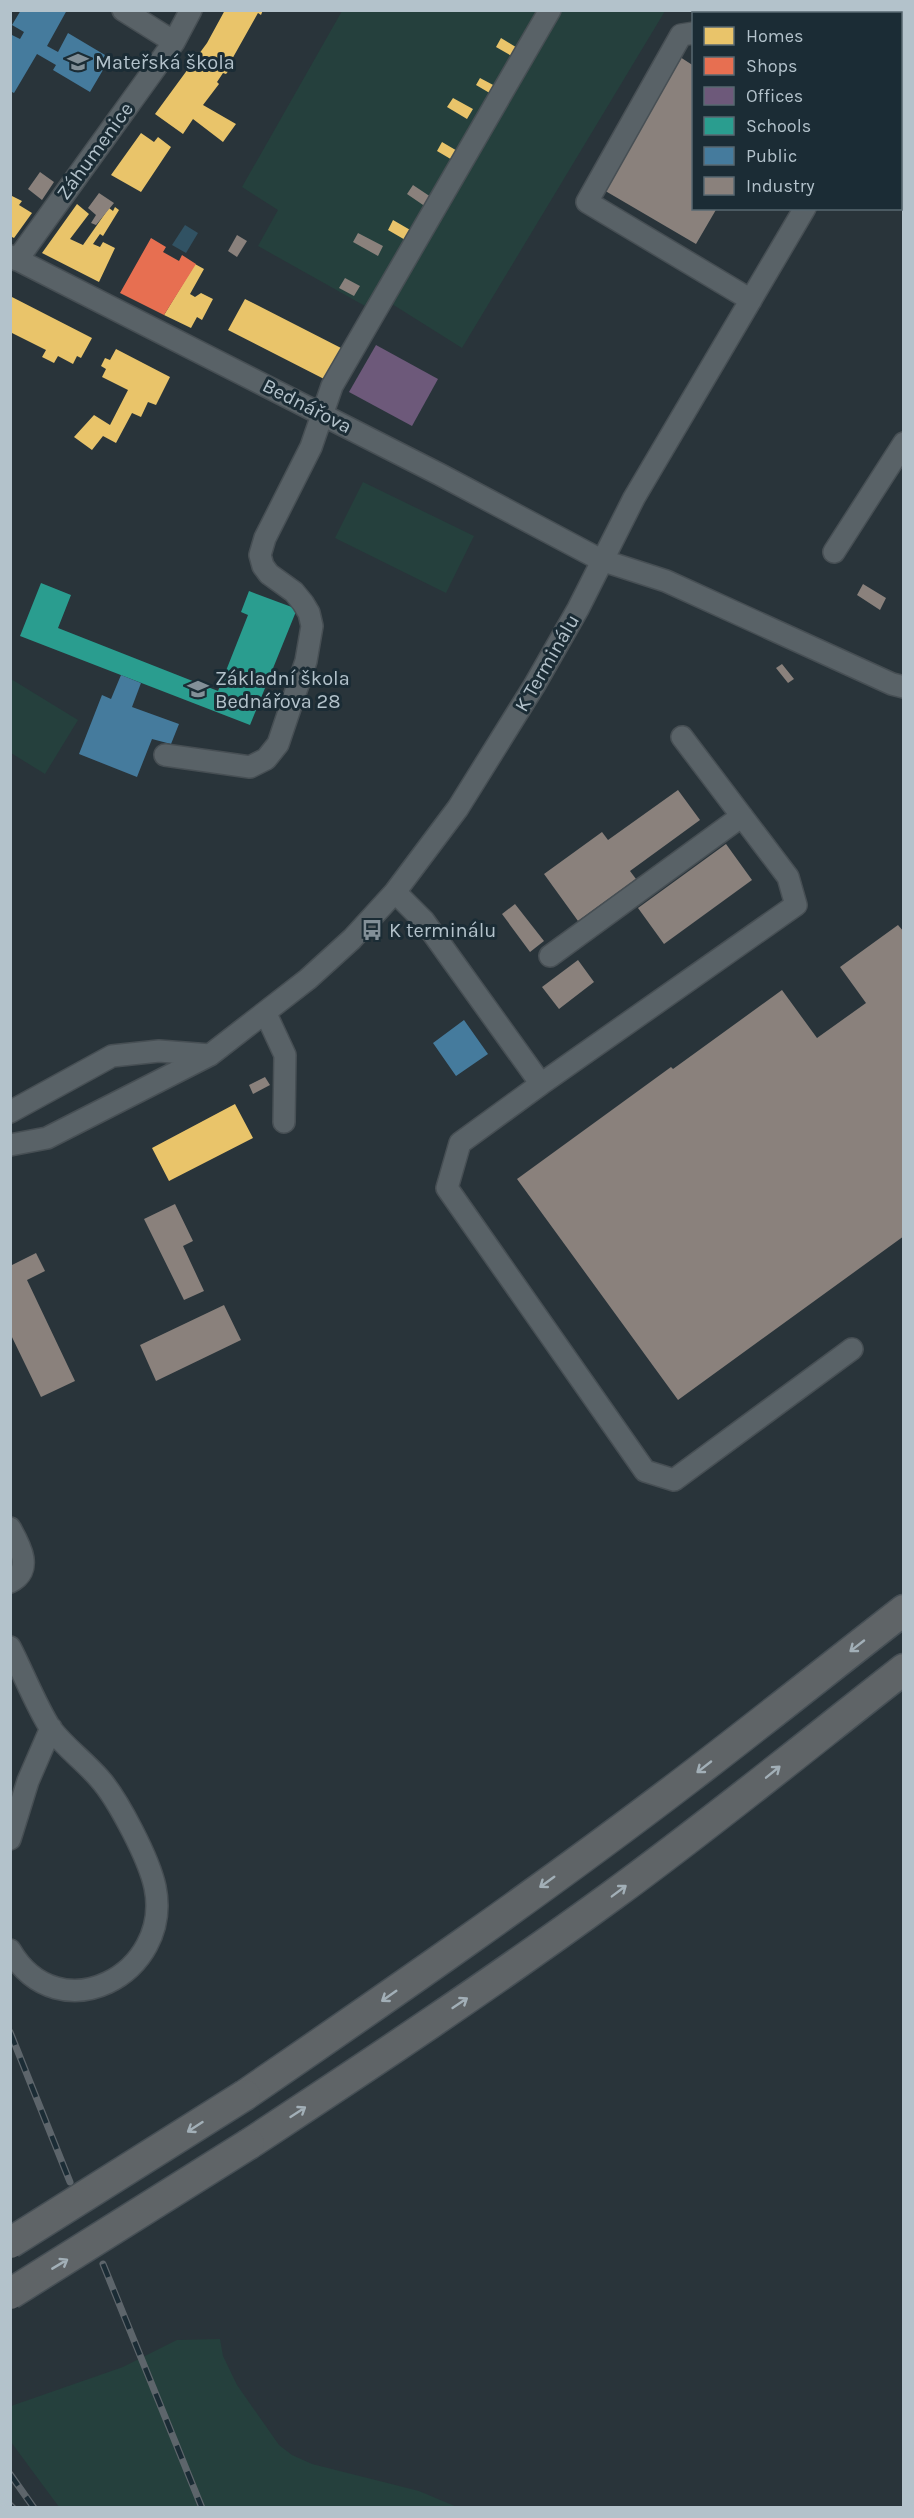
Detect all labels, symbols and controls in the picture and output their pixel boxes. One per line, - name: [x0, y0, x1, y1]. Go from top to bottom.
- legend: [692, 12, 902, 210]
- text: Homes: [746, 25, 803, 47]
- school or university icon: Mateřská škola: [66, 50, 90, 74]
- place label: Mateřská škola: [95, 51, 235, 74]
- text: Shops: [746, 55, 798, 77]
- text: Offices: [746, 85, 803, 107]
- street label: Záhumenice: [52, 98, 138, 204]
- text: Schools: [746, 115, 811, 137]
- text: Public: [746, 145, 797, 167]
- text: Industry: [746, 175, 815, 197]
- street label: Bednářova: [259, 374, 355, 438]
- street label: K Terminálu: [510, 610, 584, 716]
- place label: Základní škola Bednářova 28: [215, 667, 350, 713]
- school or university icon: Základní škola Bednářova 28: [186, 677, 210, 701]
- bus stop icon: K terminálu: [360, 918, 384, 942]
- place label: K terminálu: [389, 919, 496, 942]
- one-way arrow: [850, 1640, 866, 1653]
- one-way arrow: [696, 1760, 712, 1773]
- one-way arrow: [765, 1766, 781, 1779]
- one-way arrow: [540, 1876, 556, 1889]
- one-way arrow: [610, 1884, 626, 1897]
- one-way arrow: [381, 1990, 397, 2002]
- one-way arrow: [451, 1997, 468, 2010]
- one-way arrow: [289, 2106, 306, 2118]
- one-way arrow: [187, 2120, 204, 2133]
- one-way arrow: [52, 2258, 69, 2271]

